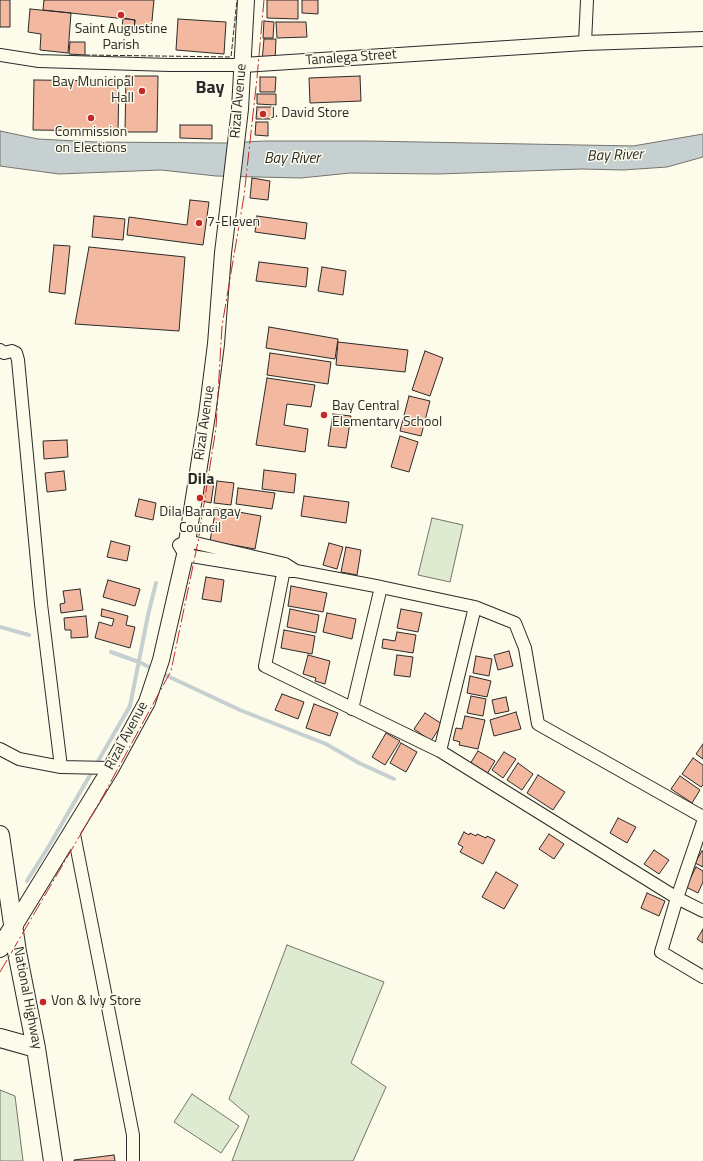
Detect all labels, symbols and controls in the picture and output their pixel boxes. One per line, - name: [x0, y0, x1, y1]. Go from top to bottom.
- marker: Saint Augustine Parish: [116, 10, 126, 20]
- place label: Saint Augustine Parish: [75, 22, 167, 54]
- street label: Tanalega Street: [305, 46, 397, 70]
- street label: Rizal Avenue: [227, 63, 251, 139]
- place label: Bay Municipal Hall: [52, 75, 134, 108]
- district label: Bay: [195, 78, 225, 100]
- marker: Bay Municipal Hall: [137, 86, 147, 96]
- place label: J. David Store: [271, 106, 349, 122]
- marker: J. David Store: [258, 109, 268, 119]
- marker: Commission on Elections: [86, 113, 96, 123]
- place label: Commission on Elections: [55, 125, 127, 158]
- water label: Bay River: [587, 146, 643, 166]
- water label: Bay River: [264, 150, 320, 168]
- place label: 7-Eleven: [207, 215, 260, 231]
- marker: 7-Eleven: [194, 218, 204, 228]
- street label: Rizal Avenue: [191, 385, 219, 461]
- place label: Bay Central Elementary School: [332, 399, 442, 432]
- marker: Bay Central Elementary School: [319, 410, 329, 420]
- district label: Dila: [188, 470, 214, 490]
- marker: Dila Barangay Council: [195, 493, 205, 503]
- place label: Dila Barangay Council: [159, 505, 241, 538]
- street label: Rizal Avenue: [102, 699, 152, 773]
- street label: National Highway: [9, 945, 45, 1051]
- place label: Von & Ivy Store: [51, 994, 141, 1010]
- marker: Von & Ivy Store: [38, 997, 48, 1007]

